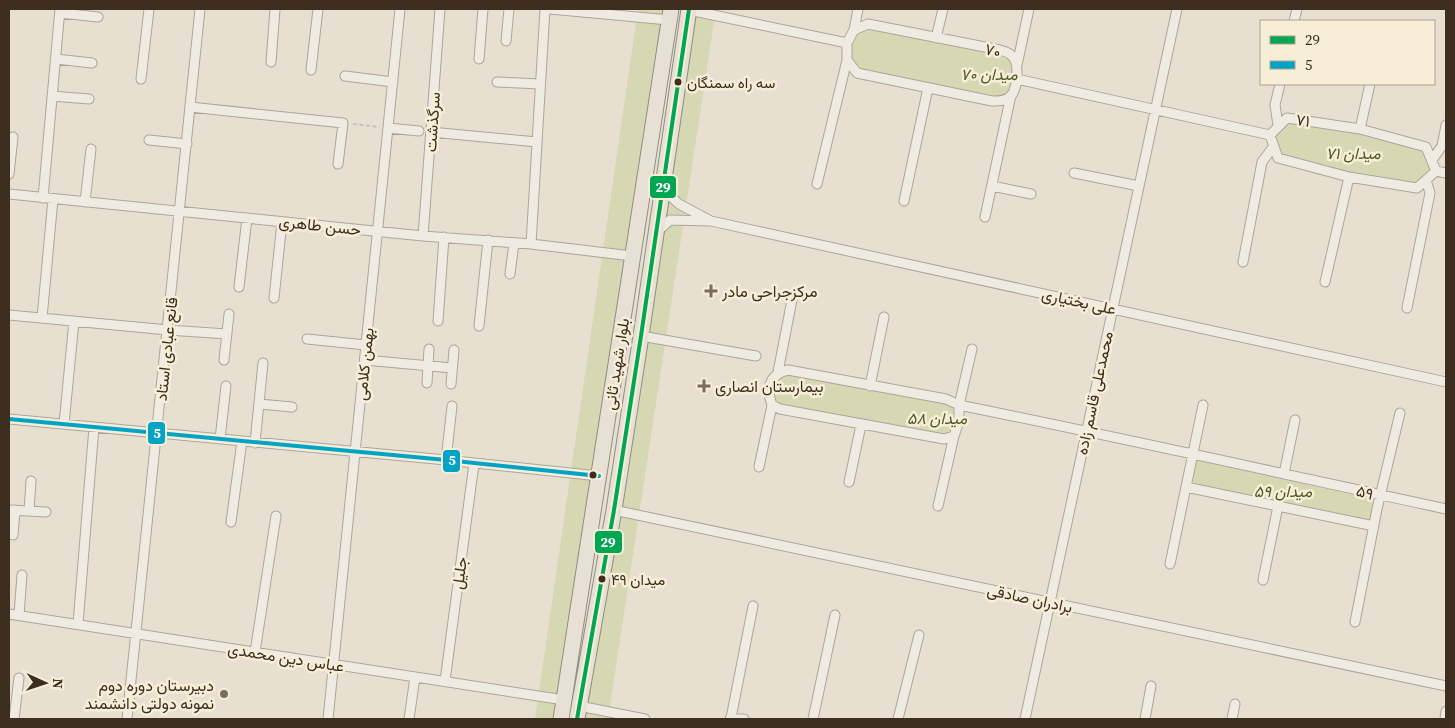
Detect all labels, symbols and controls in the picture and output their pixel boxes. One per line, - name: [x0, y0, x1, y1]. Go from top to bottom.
- legend: [1260, 20, 1435, 85]
- text: 29: [1305, 29, 1320, 50]
- street label: ۷۰: [982, 37, 1004, 63]
- text: 5: [1305, 54, 1313, 75]
- park label: میدان ۷۰: [960, 63, 1018, 85]
- place label: سه راه سمنگان: [687, 72, 776, 93]
- marker: سه راه سمنگان: [673, 77, 683, 87]
- street label: سرگذشت: [419, 91, 445, 153]
- street label: ۷۱: [1294, 108, 1312, 132]
- park label: میدان ۷۱: [1325, 142, 1381, 164]
- line badge: 29: [649, 175, 677, 199]
- text: 29: [655, 177, 671, 197]
- street label: حسن طاهری: [278, 210, 363, 240]
- place label: مرکزجراحی مادر: [721, 280, 817, 302]
- street label: علی بختیاری: [1040, 282, 1118, 320]
- marker: مرکزجراحی مادر: [704, 284, 718, 298]
- street label: قانع عبادی استاد: [150, 296, 183, 402]
- street label: بلوار شهید ثانی: [598, 316, 634, 412]
- street label: بهمن کلامی: [349, 326, 379, 402]
- street label: محمدعلی قاسم زاده: [1070, 329, 1118, 457]
- place label: بیمارستان انصاری: [715, 375, 824, 397]
- marker: بیمارستان انصاری: [697, 379, 711, 393]
- park label: میدان ۵۸: [907, 407, 967, 429]
- line badge: 5: [147, 421, 166, 445]
- text: 5: [153, 423, 161, 443]
- line badge: 5: [442, 449, 461, 473]
- text: 5: [448, 450, 456, 470]
- unlabelled marker: [588, 470, 598, 480]
- street label: ۵۹: [1354, 479, 1376, 505]
- park label: میدان ۵۹: [1254, 480, 1313, 502]
- line badge: 29: [594, 530, 623, 554]
- text: 29: [600, 532, 616, 552]
- street label: جلیل: [446, 555, 472, 591]
- place label: میدان ۴۹: [611, 569, 665, 590]
- marker: میدان ۴۹: [597, 574, 607, 584]
- street label: برادران صادقی: [985, 578, 1075, 618]
- street label: عباس دین محمدی: [226, 637, 346, 677]
- north arrow: [20, 658, 70, 708]
- place label: دبیرستان دوره دوم نمونه دولتی دانشمند: [85, 674, 214, 714]
- text: N: [48, 678, 68, 689]
- marker: دبیرستان دوره دوم نمونه دولتی دانشمند: [218, 688, 230, 700]

